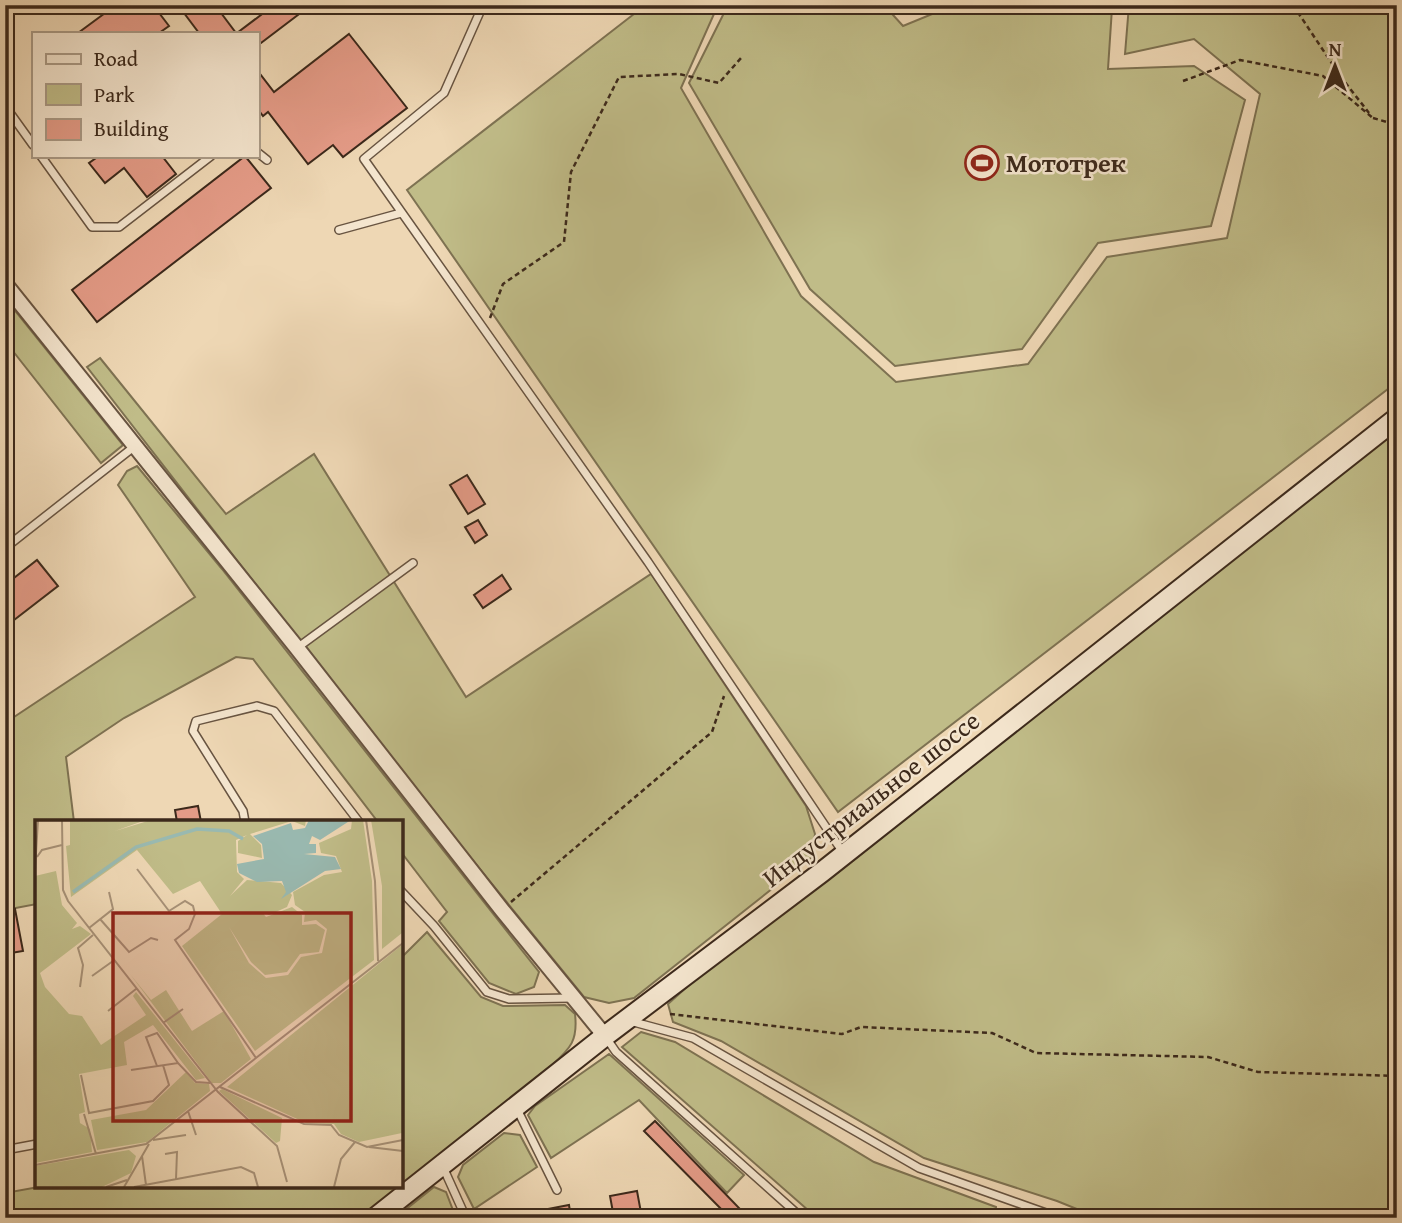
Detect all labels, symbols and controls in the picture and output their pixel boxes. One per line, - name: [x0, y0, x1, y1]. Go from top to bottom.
- legend: [32, 32, 259, 158]
- north arrow: [1300, 32, 1370, 102]
- text: N: [1329, 35, 1342, 63]
- text: Road: [94, 43, 139, 74]
- text: Park: [94, 79, 135, 110]
- text: Building: [94, 113, 169, 144]
- place label: Мототрек: [1006, 143, 1126, 182]
- sports icon: Мототрек: [963, 144, 1001, 182]
- street label: Индустриальное шоссе: [753, 701, 988, 896]
- inset map: [35, 820, 402, 1188]

